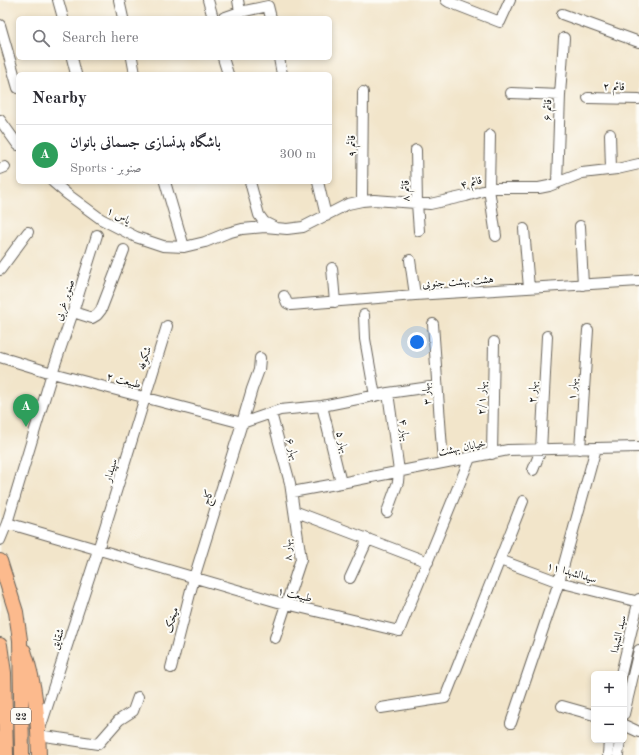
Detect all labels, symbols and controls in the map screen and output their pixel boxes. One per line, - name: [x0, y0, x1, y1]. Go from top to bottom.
- search box: [16, 16, 332, 60]
- icon: search: [30, 27, 52, 49]
- text: Search here: [62, 31, 139, 46]
- street label: قائم ۲: [603, 81, 625, 96]
- text: Nearby: [32, 90, 87, 107]
- street label: قائم ۶: [542, 99, 557, 121]
- street label: قائم ۹: [346, 135, 361, 157]
- text: باشگاه بدنسازی جسمانی بانوان: [70, 136, 221, 151]
- text: A: [40, 148, 50, 161]
- text: 300 m: [279, 148, 316, 161]
- text: Sports · صنوبر: [70, 162, 142, 175]
- street label: قائم ۴: [459, 174, 484, 194]
- street label: قائم ۸: [400, 180, 415, 202]
- street label: یاس ۱: [105, 206, 133, 227]
- street label: هشت بهشت جنوبی: [422, 275, 494, 291]
- street label: صنوبر غربی: [54, 278, 78, 323]
- your location: [407, 332, 427, 352]
- street label: شکوفه: [136, 345, 154, 371]
- street label: طبیعت ۲: [105, 372, 142, 391]
- street label: بهار ۱: [567, 378, 581, 401]
- street label: بهار ۲/۱: [477, 381, 489, 415]
- street label: بهار ۲: [527, 381, 541, 404]
- street label: بهار ۳: [421, 382, 435, 405]
- pin: A: [13, 394, 39, 427]
- street label: بهار ۴: [396, 418, 411, 442]
- street label: بهار ۵: [333, 430, 350, 455]
- street label: بهار ۶: [282, 437, 300, 462]
- street label: خیابان بهشت: [438, 438, 487, 459]
- street label: سپیدار: [102, 458, 121, 485]
- street label: کاج: [200, 488, 220, 508]
- street label: بهار ۸: [282, 538, 296, 561]
- street label: سیدالشهدا ۱۱: [545, 561, 598, 587]
- street label: طبیعت ۱: [276, 586, 313, 605]
- street label: میخک: [163, 606, 181, 634]
- street label: سید الشهدا: [610, 614, 630, 654]
- street label: شقایق: [50, 627, 67, 651]
- map controls: [591, 671, 627, 743]
- button: +: [591, 671, 627, 707]
- button: −: [591, 707, 627, 743]
- road number: 22: [11, 708, 31, 724]

